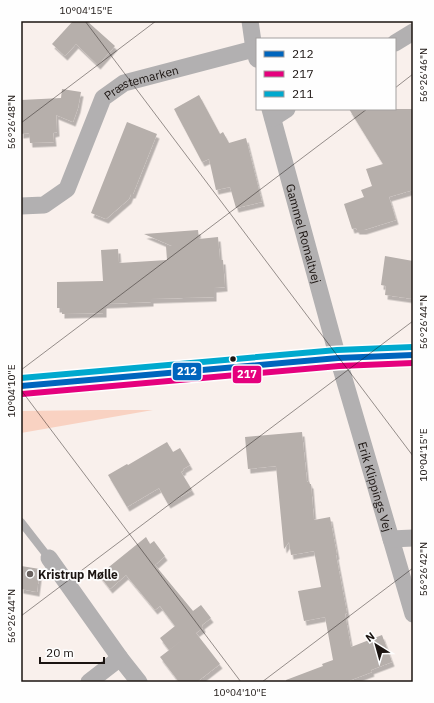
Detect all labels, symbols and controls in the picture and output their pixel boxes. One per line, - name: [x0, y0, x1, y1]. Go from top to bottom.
- text: 10°04'15"E: [59, 4, 113, 17]
- legend: [256, 38, 396, 110]
- text: 212: [292, 46, 314, 61]
- text: 56°26'46"N: [417, 48, 430, 102]
- street label: Præstemarken: [101, 62, 180, 103]
- text: 217: [292, 66, 314, 81]
- text: 211: [292, 86, 314, 101]
- text: 56°26'48"N: [5, 95, 18, 149]
- street label: Gammel Romaltvej: [283, 182, 325, 285]
- text: 56°26'44"N: [417, 295, 430, 349]
- unlabelled marker: [228, 354, 238, 364]
- line badge: 212: [172, 362, 202, 381]
- text: 10°04'10"E: [5, 364, 18, 418]
- text: 212: [177, 364, 197, 378]
- line badge: 217: [232, 365, 262, 384]
- text: 217: [237, 367, 257, 381]
- text: 10°04'15"E: [417, 428, 430, 482]
- street label: Erik Klippings Vej: [355, 440, 396, 533]
- text: 56°26'42"N: [417, 542, 430, 596]
- place label: Kristrup Mølle: [38, 567, 118, 582]
- marker: Kristrup Mølle: [25, 569, 35, 579]
- text: 56°26'44"N: [5, 589, 18, 643]
- north arrow: [356, 625, 396, 665]
- text: N: [363, 629, 377, 645]
- scale bar: [40, 639, 104, 665]
- text: 20 m: [46, 645, 74, 660]
- text: 10°04'10"E: [213, 686, 267, 699]

